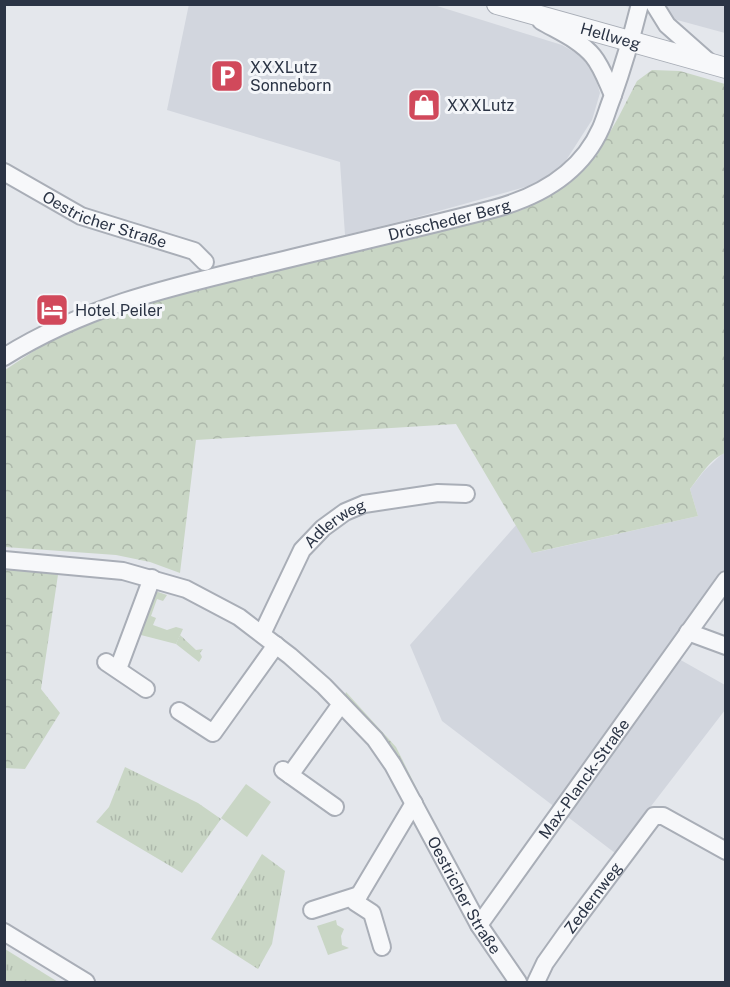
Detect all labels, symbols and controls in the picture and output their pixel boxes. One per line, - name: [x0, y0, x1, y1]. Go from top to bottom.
- street label: Hellweg: [578, 18, 643, 53]
- parking icon: XXXLutz Sonneborn: [209, 58, 245, 94]
- place label: XXXLutz Sonneborn: [250, 58, 331, 95]
- shop icon: XXXLutz: [406, 87, 442, 123]
- place label: XXXLutz: [447, 96, 514, 115]
- street label: Oestricher Straße: [39, 187, 169, 252]
- street label: Dröscheder Berg: [386, 195, 513, 244]
- hotel icon: Hotel Peiler: [34, 292, 70, 328]
- place label: Hotel Peiler: [75, 301, 163, 320]
- street label: Adlerweg: [300, 495, 368, 552]
- street label: Max-Planck-Straße: [534, 715, 633, 842]
- street label: Oestricher Straße: [424, 833, 505, 957]
- street label: Zedernweg: [560, 858, 626, 937]

